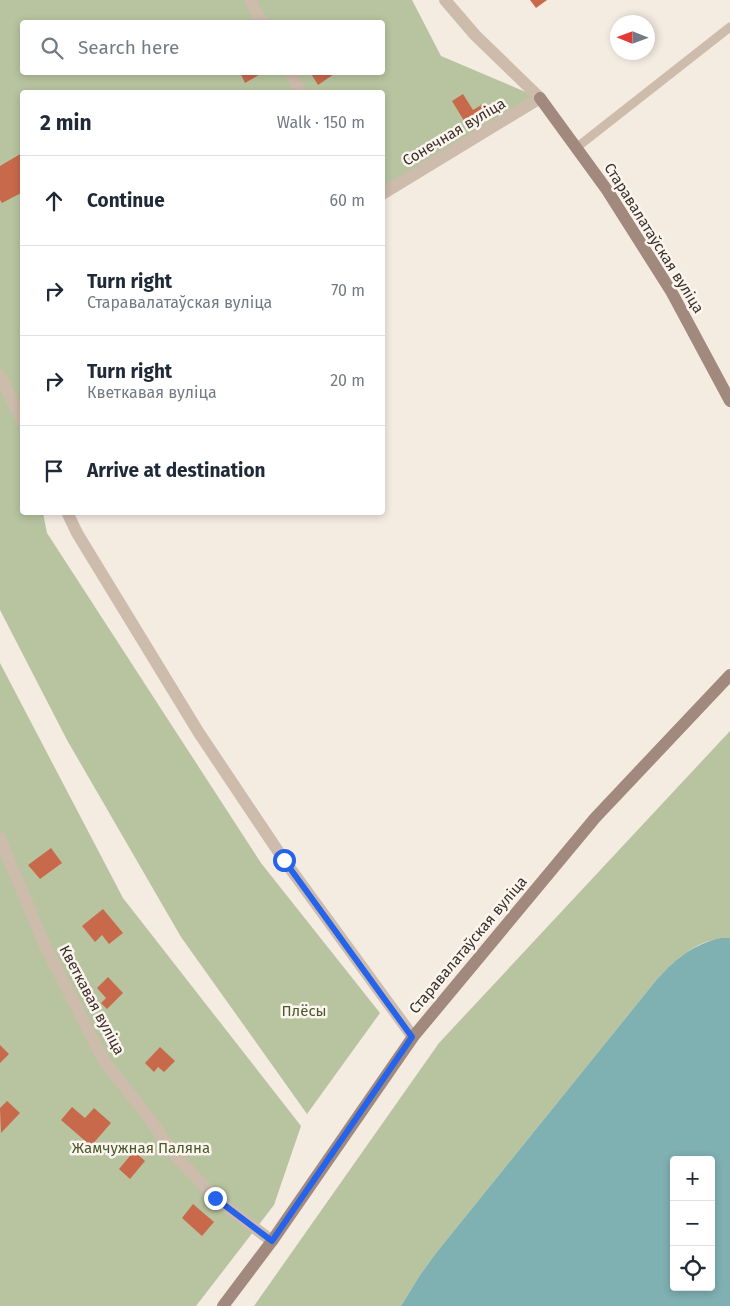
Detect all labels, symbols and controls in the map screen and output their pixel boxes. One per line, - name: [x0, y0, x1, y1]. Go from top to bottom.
- north arrow: [610, 15, 655, 60]
- search box: [20, 20, 385, 75]
- icon: search: [38, 34, 66, 62]
- text: Search here: [78, 36, 179, 59]
- street label: Сонечная вуліца: [399, 94, 509, 170]
- text: 2 min: [40, 110, 92, 136]
- text: Walk · 150 m: [277, 113, 365, 132]
- street label: Старавалатаўская вуліца: [600, 160, 708, 316]
- icon: ahead: [40, 187, 68, 215]
- text: Continue: [87, 189, 165, 212]
- text: 60 m: [330, 191, 365, 210]
- text: Turn right: [87, 270, 172, 293]
- icon: right: [40, 277, 68, 305]
- text: 70 m: [331, 281, 365, 300]
- text: Старавалатаўская вуліца: [87, 293, 272, 312]
- text: Turn right: [87, 360, 172, 383]
- icon: right: [40, 367, 68, 395]
- text: 20 m: [330, 371, 365, 390]
- text: Кветкавая вуліца: [87, 383, 217, 402]
- icon: arrive: [40, 457, 68, 485]
- text: Arrive at destination: [87, 459, 266, 482]
- route start: [273, 849, 296, 872]
- street label: Старавалатаўская вуліца: [405, 873, 531, 1017]
- street label: Кветкавая вуліца: [56, 942, 128, 1058]
- park label: Плёсы: [281, 1002, 327, 1020]
- park label: Жамчужная Паляна: [72, 1139, 210, 1157]
- map controls: [670, 1156, 715, 1291]
- button: +: [670, 1156, 715, 1201]
- route end: [204, 1187, 227, 1210]
- button: −: [670, 1201, 715, 1246]
- button: locate: [670, 1246, 715, 1291]

